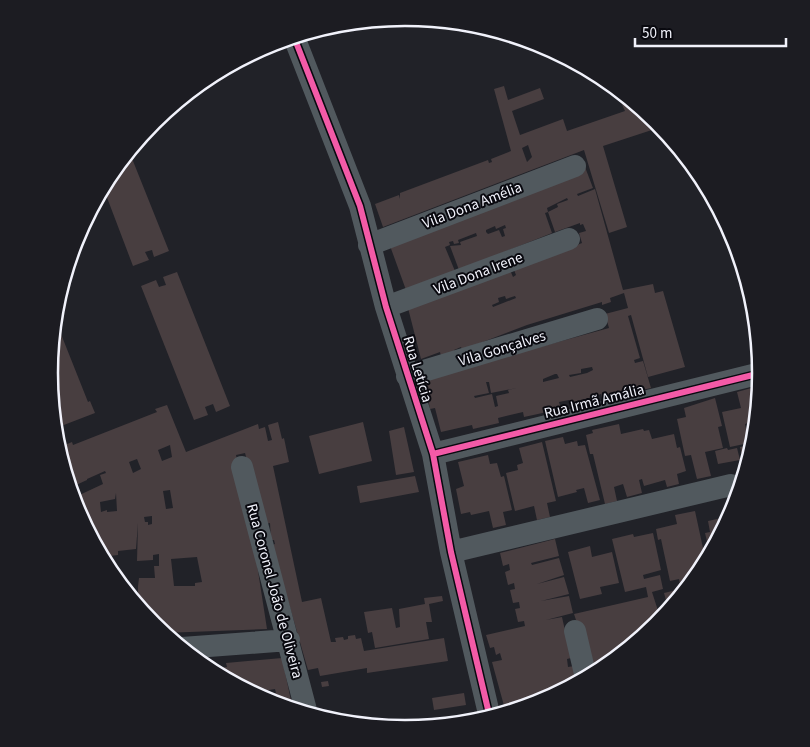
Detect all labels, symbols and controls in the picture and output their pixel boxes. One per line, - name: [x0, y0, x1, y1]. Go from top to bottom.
- scale bar: [635, 15, 786, 47]
- text: 50 m: [642, 23, 672, 44]
- street label: Vila Dona Amélia: [419, 177, 525, 234]
- street label: Vila Dona Irene: [431, 247, 526, 300]
- street label: Vila Gonçalves: [456, 325, 548, 372]
- street label: Rua Letícia: [397, 333, 438, 405]
- street label: Rua Irmã Amália: [542, 379, 646, 424]
- street label: Rua Coronel João de Oliveira: [241, 501, 308, 681]

